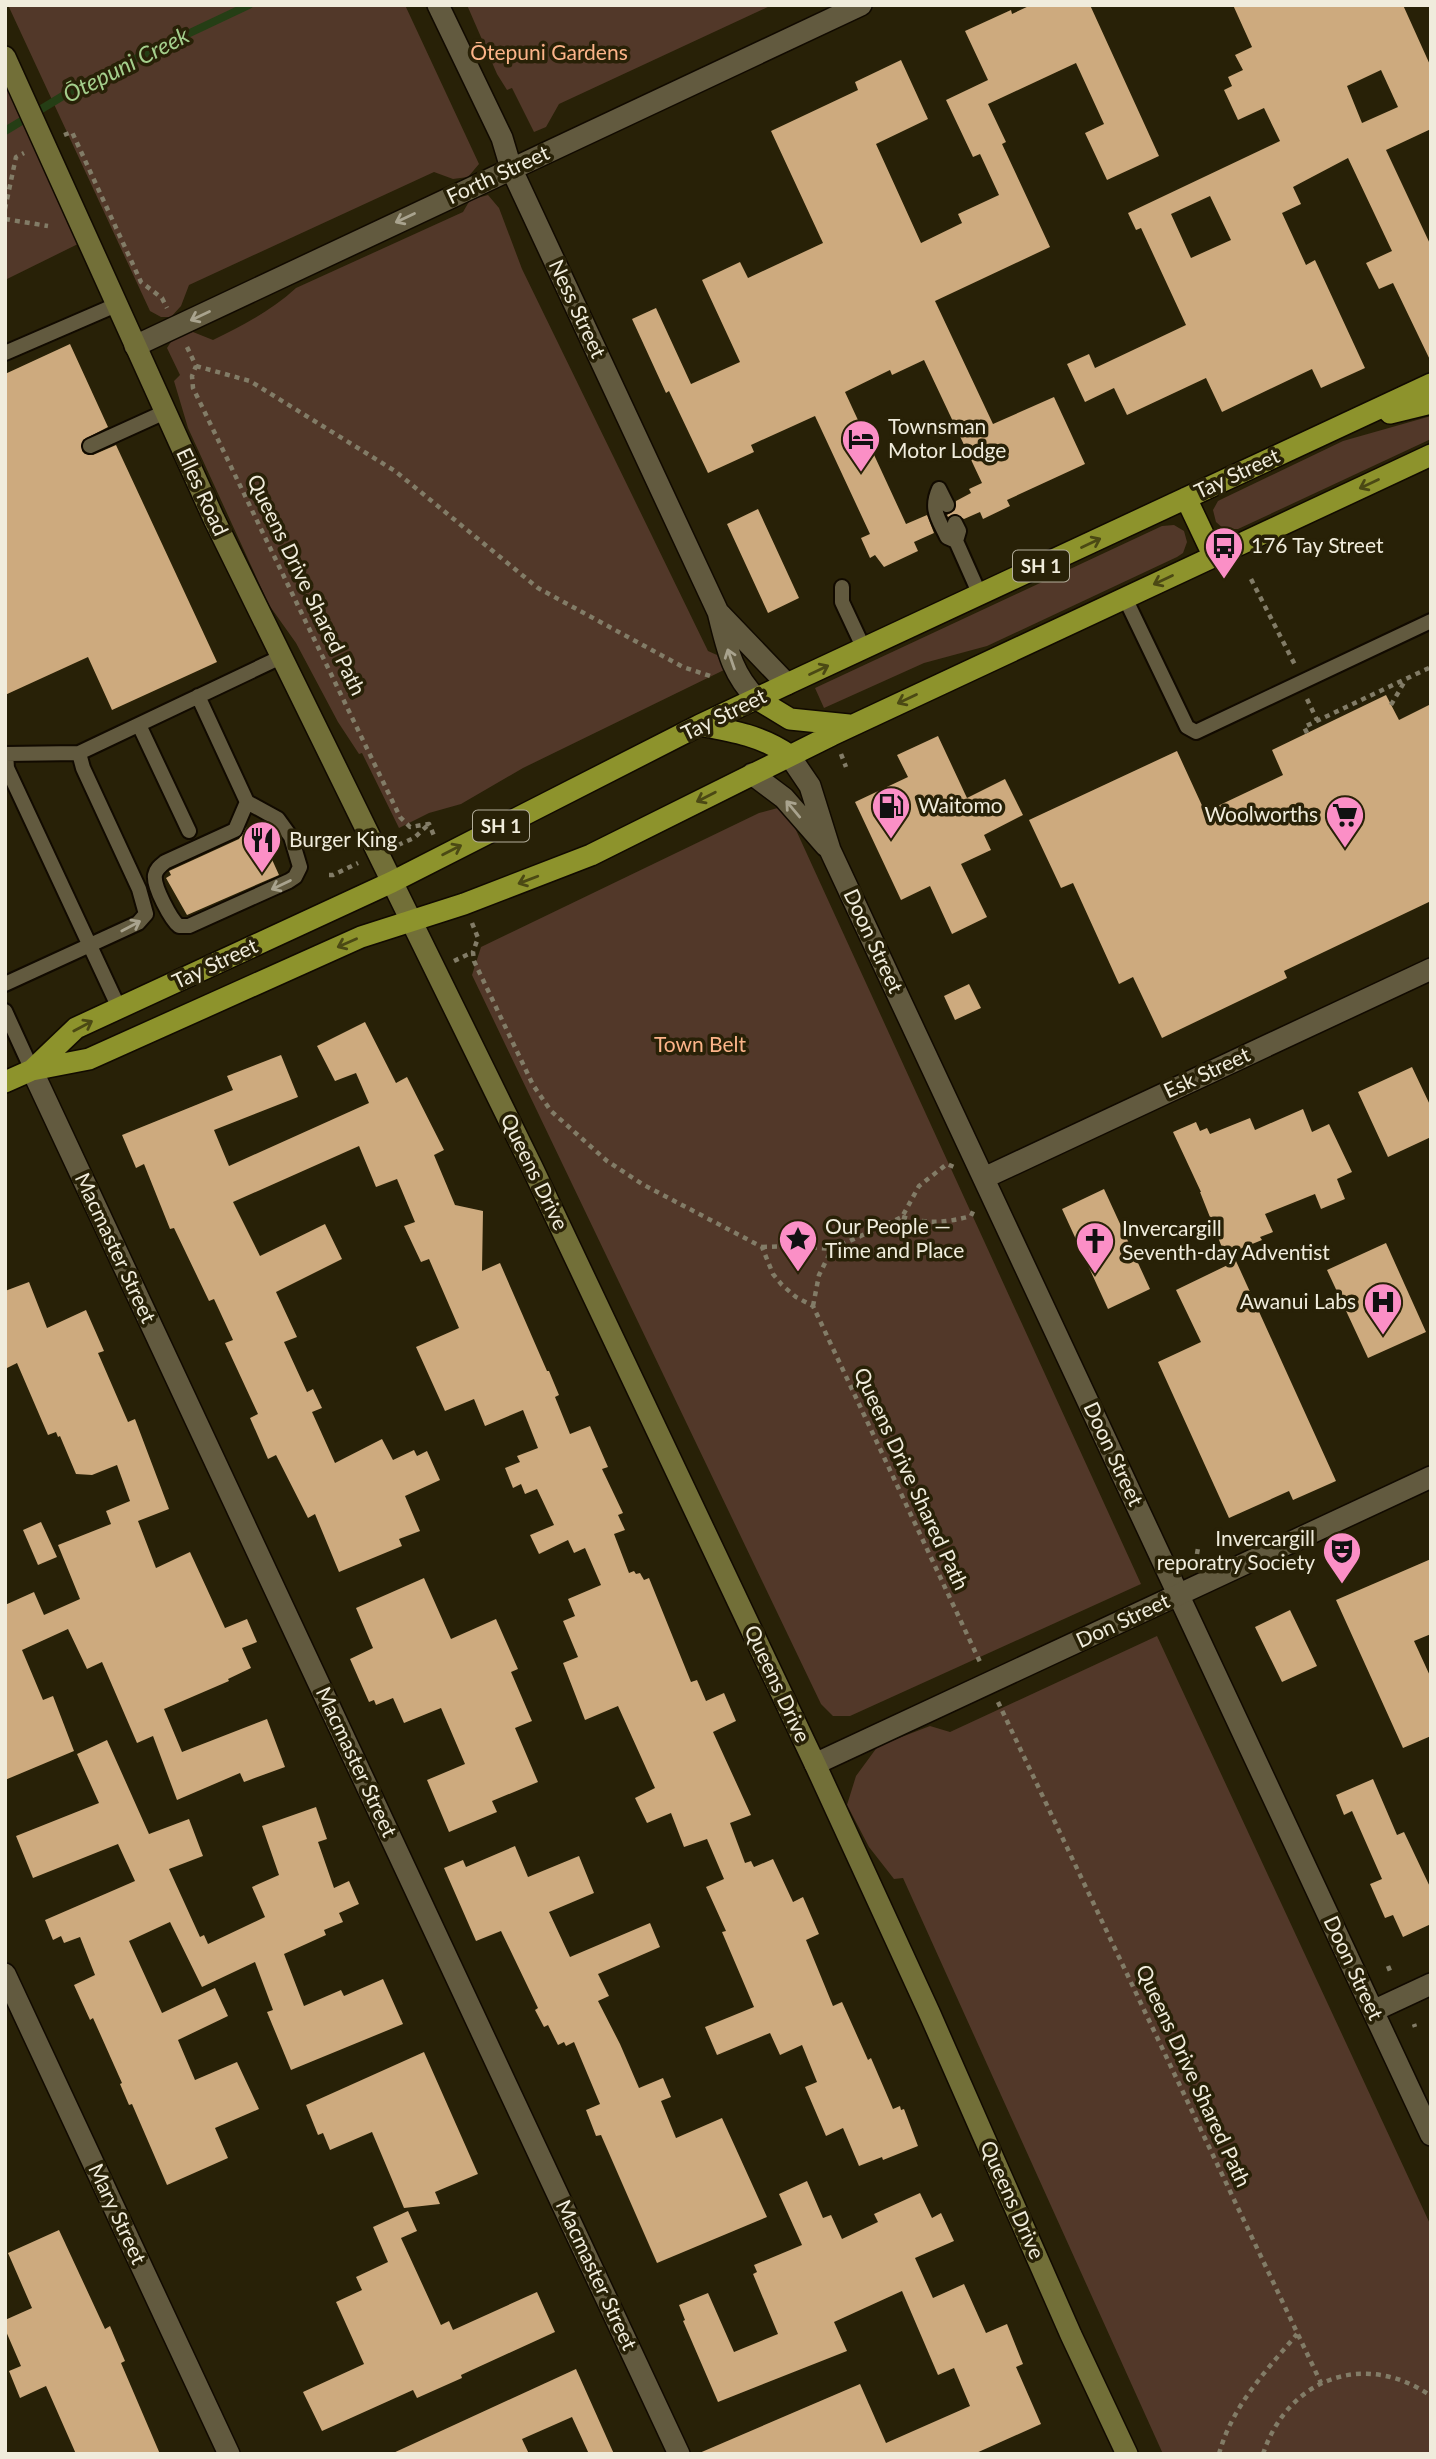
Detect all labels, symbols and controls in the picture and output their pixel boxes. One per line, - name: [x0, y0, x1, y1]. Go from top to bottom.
- water label: Ōtepuni Creek: [58, 20, 194, 108]
- park label: Ōtepuni Gardens: [470, 39, 628, 64]
- street label: Forth Street: [442, 139, 553, 208]
- one-way arrow: [395, 212, 416, 226]
- street label: Ness Street: [545, 255, 612, 362]
- one-way arrow: [190, 310, 211, 323]
- place label: Townsman Motor Lodge: [888, 413, 1006, 462]
- hotel icon: Townsman Motor Lodge: [840, 418, 882, 473]
- street label: Tay Street: [1190, 442, 1283, 503]
- street label: Elles Road: [172, 443, 235, 539]
- street label: Queens Drive Shared Path: [243, 470, 372, 699]
- one-way arrow: [1359, 478, 1380, 491]
- bus stop icon: 176 Tay Street: [1203, 525, 1245, 580]
- place label: 176 Tay Street: [1251, 532, 1384, 557]
- one-way arrow: [1081, 535, 1102, 548]
- road number: SH 1: [1013, 551, 1069, 582]
- one-way arrow: [1153, 574, 1174, 587]
- one-way arrow: [724, 648, 736, 670]
- one-way arrow: [808, 663, 829, 676]
- street label: Tay Street: [677, 682, 770, 745]
- one-way arrow: [897, 693, 918, 707]
- fuel station icon: Waitomo: [870, 785, 912, 840]
- one-way arrow: [697, 790, 717, 804]
- place label: Waitomo: [918, 792, 1003, 817]
- supermarket icon: Woolworths: [1324, 794, 1366, 849]
- one-way arrow: [785, 801, 801, 819]
- place label: Woolworths: [1204, 801, 1318, 826]
- road number: SH 1: [473, 810, 529, 842]
- restaurant icon: Burger King: [241, 819, 283, 874]
- place label: Burger King: [289, 826, 398, 851]
- one-way arrow: [442, 843, 462, 857]
- one-way arrow: [517, 874, 539, 887]
- one-way arrow: [271, 878, 292, 892]
- street label: Doon Street: [839, 884, 910, 997]
- one-way arrow: [120, 918, 141, 932]
- street label: Tay Street: [168, 932, 261, 993]
- one-way arrow: [337, 937, 358, 950]
- one-way arrow: [72, 1018, 93, 1032]
- park label: Town Belt: [654, 1031, 747, 1056]
- street label: Esk Street: [1159, 1041, 1254, 1102]
- street label: Queens Drive: [496, 1109, 574, 1234]
- street label: Macmaster Street: [71, 1168, 162, 1327]
- place label: Our People — Time and Place: [825, 1213, 964, 1262]
- place label: Invercargill Seventh-day Adventist: [1122, 1215, 1330, 1264]
- place icon: Our People — Time and Place: [777, 1218, 819, 1273]
- church icon: Invercargill Seventh-day Adventist: [1074, 1220, 1116, 1275]
- hospital icon: Awanui Labs: [1362, 1281, 1404, 1336]
- place label: Awanui Labs: [1240, 1288, 1356, 1313]
- street label: Queens Drive Shared Path: [850, 1363, 975, 1594]
- street label: Doon Street: [1079, 1397, 1150, 1510]
- place label: Invercargill reporatry Society: [1157, 1525, 1315, 1574]
- theatre icon: Invercargill reporatry Society: [1321, 1530, 1363, 1585]
- street label: Don Street: [1072, 1587, 1173, 1652]
- street label: Queens Drive: [740, 1621, 816, 1746]
- street label: Macmaster Street: [312, 1682, 403, 1841]
- street label: Doon Street: [1319, 1911, 1390, 2024]
- street label: Queens Drive Shared Path: [1132, 1960, 1257, 2191]
- street label: Queens Drive: [976, 2136, 1051, 2262]
- street label: Mary Street: [84, 2159, 153, 2268]
- street label: Macmaster Street: [552, 2195, 643, 2354]

